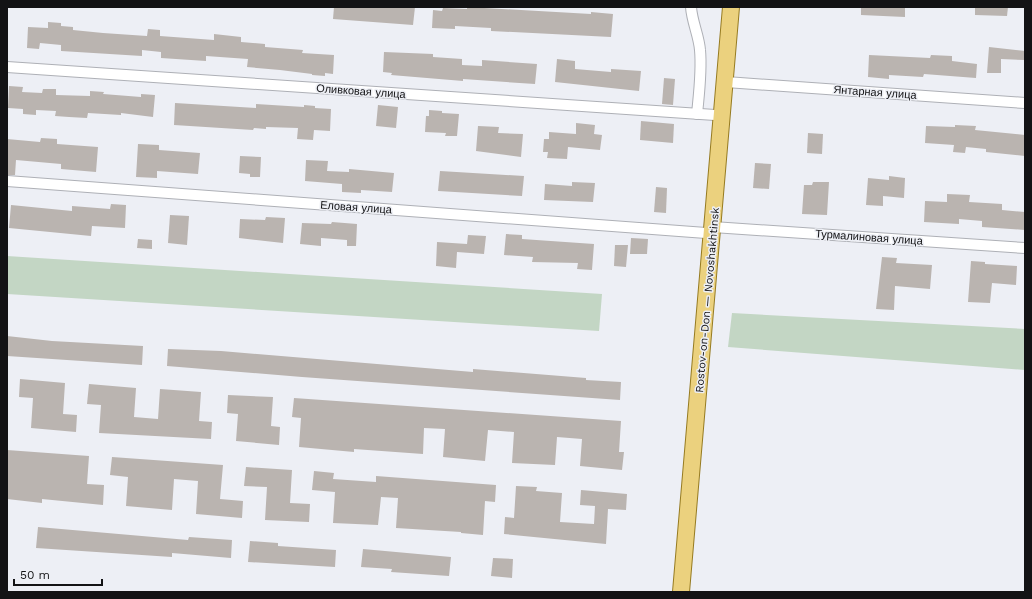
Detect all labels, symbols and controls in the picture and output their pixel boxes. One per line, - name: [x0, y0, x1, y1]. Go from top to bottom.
- street label: Оливковая улица: [316, 82, 407, 101]
- street label: Янтарная улица: [833, 83, 918, 102]
- street label: Еловая улица: [320, 199, 393, 217]
- street label: Rostov-on-Don — Novoshakhtinsk: [693, 207, 722, 393]
- street label: Турмалиновая улица: [815, 227, 924, 248]
- scale bar: [14, 561, 102, 587]
- text: 50 m: [20, 568, 50, 582]

